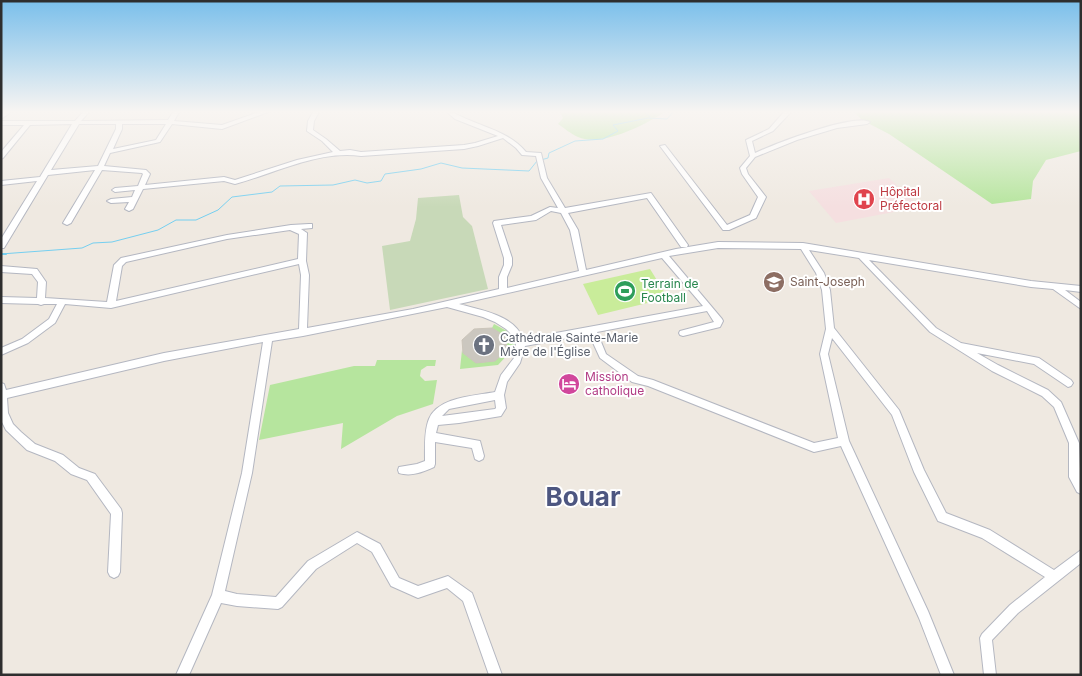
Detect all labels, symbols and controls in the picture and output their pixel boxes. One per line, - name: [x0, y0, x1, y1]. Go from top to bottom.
- place label: Hôpital Préfectoral: [880, 184, 942, 213]
- hospital icon: Hôpital Préfectoral: [852, 187, 876, 211]
- school or university icon: Saint-Joseph: [762, 270, 786, 294]
- place label: Saint-Joseph: [790, 274, 865, 289]
- place label: Terrain de Football: [641, 276, 698, 305]
- sports icon: Terrain de Football: [613, 279, 637, 303]
- place label: Cathédrale Sainte-Marie Mère de l'Église: [500, 330, 638, 359]
- church icon: Cathédrale Sainte-Marie Mère de l'Église: [472, 333, 496, 357]
- place label: Mission catholique: [585, 369, 644, 398]
- hotel icon: Mission catholique: [557, 372, 581, 396]
- district label: Bouar: [545, 481, 621, 512]

